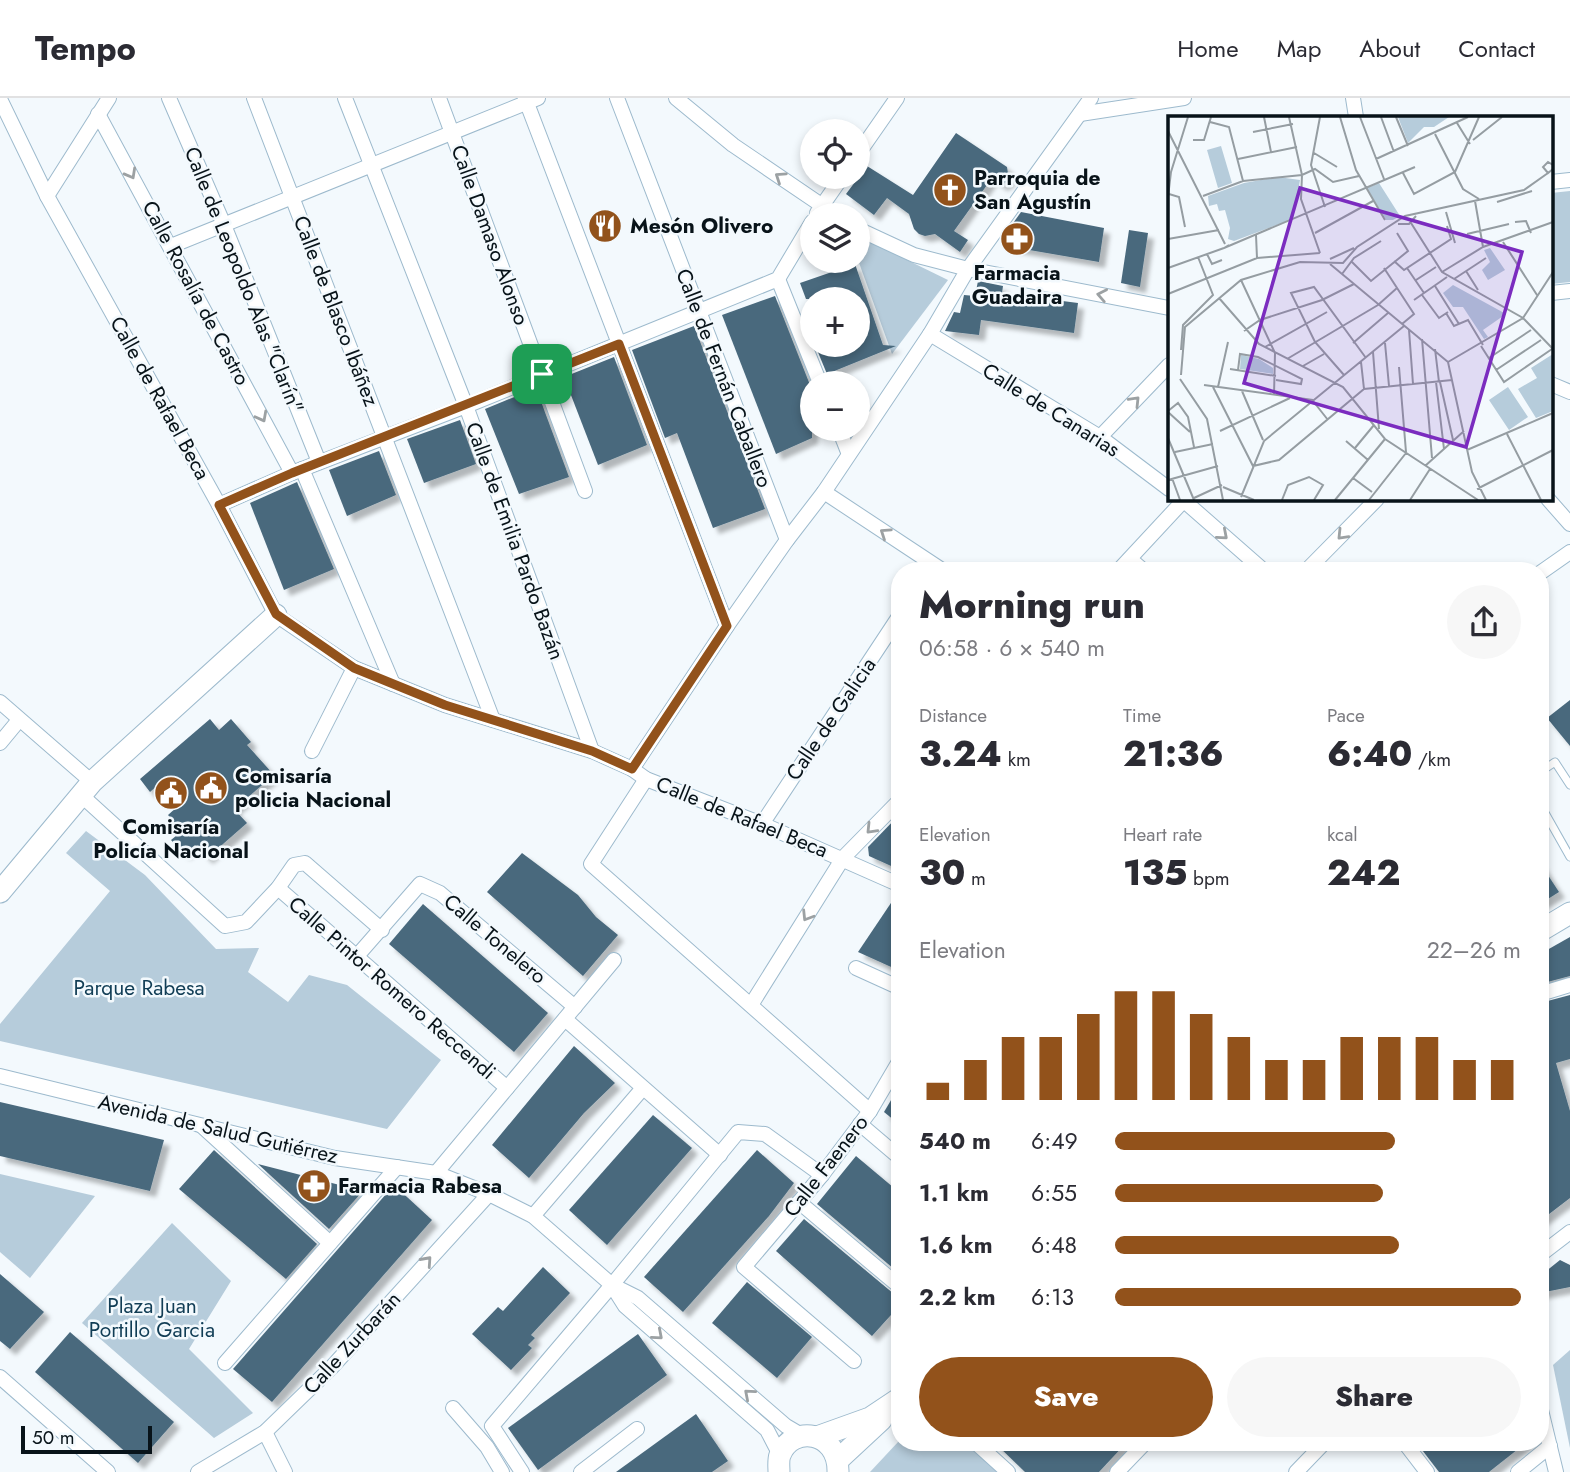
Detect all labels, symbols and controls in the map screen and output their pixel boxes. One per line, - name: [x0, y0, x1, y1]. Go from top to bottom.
- text: Tempo: [35, 25, 136, 72]
- text: Home: [1177, 31, 1239, 66]
- text: Map: [1277, 31, 1321, 66]
- text: About: [1359, 31, 1420, 66]
- text: Contact: [1458, 31, 1535, 66]
- inset map: [1168, 116, 1552, 500]
- map controls: [800, 119, 870, 441]
- button: locate: [800, 119, 870, 189]
- street label: Calle Damaso Alonso: [444, 141, 536, 329]
- street label: Calle de Leopoldo Alas "Clarín": [177, 142, 311, 418]
- place label: Parroquia de San Agustín: [974, 163, 1101, 217]
- one-way arrow: [123, 167, 136, 179]
- church icon: Parroquia de San Agustín: [931, 171, 969, 209]
- one-way arrow: [775, 173, 788, 185]
- street label: Calle Rosalía de Castro: [135, 195, 257, 391]
- button: layers: [800, 203, 870, 273]
- restaurant icon: Mesón Olivero: [586, 207, 624, 245]
- street label: Calle de Blasco Ibáñez: [286, 211, 386, 411]
- place label: Mesón Olivero: [630, 211, 773, 241]
- pharmacy icon: Farmacia Guadaira: [998, 220, 1036, 258]
- place label: Farmacia Guadaira: [972, 258, 1062, 312]
- street label: Calle de Fernán Caballero: [668, 264, 780, 492]
- button: +: [800, 287, 870, 357]
- one-way arrow: [1096, 288, 1108, 303]
- street label: Calle de Rafael Beca: [103, 311, 217, 485]
- pin: [512, 344, 572, 404]
- icon: arrive: [523, 355, 561, 393]
- street label: Calle de Canarias: [976, 356, 1126, 464]
- button: −: [800, 371, 870, 441]
- one-way arrow: [1126, 396, 1139, 409]
- one-way arrow: [254, 410, 268, 423]
- street label: Calle de Emilia Pardo Bazán: [458, 418, 572, 664]
- one-way arrow: [1214, 526, 1227, 539]
- one-way arrow: [1338, 526, 1351, 539]
- one-way arrow: [880, 528, 893, 541]
- text: Morning run: [919, 577, 1145, 632]
- button: share: [1447, 585, 1521, 659]
- text: 06:58 · 6 × 540 m: [919, 631, 1105, 665]
- street label: Calle de Galicia: [779, 651, 883, 787]
- text: Distance: [919, 702, 987, 729]
- text: Time: [1123, 702, 1161, 729]
- text: Pace: [1327, 702, 1365, 729]
- text: 3.24: [919, 729, 1002, 779]
- text: 21:36: [1123, 729, 1224, 779]
- text: 6:40: [1327, 729, 1412, 779]
- text: km: [1002, 746, 1031, 773]
- text: /km: [1412, 746, 1451, 773]
- place label: Comisaría policia Nacional: [235, 761, 391, 815]
- public building icon: Comisaría policia Nacional: [192, 769, 230, 807]
- street label: Calle de Rafael Beca: [652, 769, 832, 865]
- public building icon: Comisaría Policía Nacional: [152, 774, 190, 812]
- place label: Comisaría Policía Nacional: [93, 812, 249, 866]
- one-way arrow: [867, 821, 880, 834]
- text: Elevation: [919, 821, 991, 848]
- text: Heart rate: [1123, 821, 1202, 848]
- text: kcal: [1327, 821, 1358, 848]
- text: 30: [919, 848, 965, 898]
- text: 135: [1123, 848, 1187, 898]
- text: 242: [1327, 848, 1400, 898]
- text: m: [965, 865, 986, 892]
- text: bpm: [1187, 865, 1230, 892]
- street label: Calle Tonelero: [437, 887, 553, 991]
- street label: Calle Pintor Romero Reccendi: [282, 889, 502, 1087]
- one-way arrow: [802, 908, 815, 921]
- text: Elevation: [919, 933, 1006, 967]
- text: 22–26 m: [1427, 933, 1521, 967]
- park label: Parque Rabesa: [73, 973, 205, 1003]
- street label: Avenida de Salud Gutiérrez: [95, 1087, 341, 1171]
- street label: Calle Faenero: [777, 1109, 875, 1223]
- text: 540 m: [919, 1124, 991, 1158]
- text: 6:49: [1031, 1124, 1078, 1158]
- pharmacy icon: Farmacia Rabesa: [295, 1167, 333, 1205]
- place label: Farmacia Rabesa: [338, 1171, 502, 1201]
- text: 1.1 km: [919, 1176, 989, 1210]
- text: 6:55: [1031, 1176, 1077, 1210]
- text: 1.6 km: [919, 1228, 993, 1262]
- text: 6:48: [1031, 1228, 1077, 1262]
- one-way arrow: [419, 1257, 432, 1270]
- text: 2.2 km: [919, 1280, 996, 1314]
- text: 6:13: [1031, 1280, 1074, 1314]
- street label: Calle Zurbarán: [296, 1285, 408, 1401]
- park label: Plaza Juan Portillo Garcia: [89, 1291, 215, 1345]
- one-way arrow: [650, 1327, 663, 1339]
- button: Save: [919, 1357, 1213, 1437]
- button: Share: [1227, 1357, 1521, 1437]
- one-way arrow: [745, 1390, 758, 1402]
- scale bar: [21, 1423, 152, 1455]
- text: 50 m: [32, 1424, 75, 1451]

